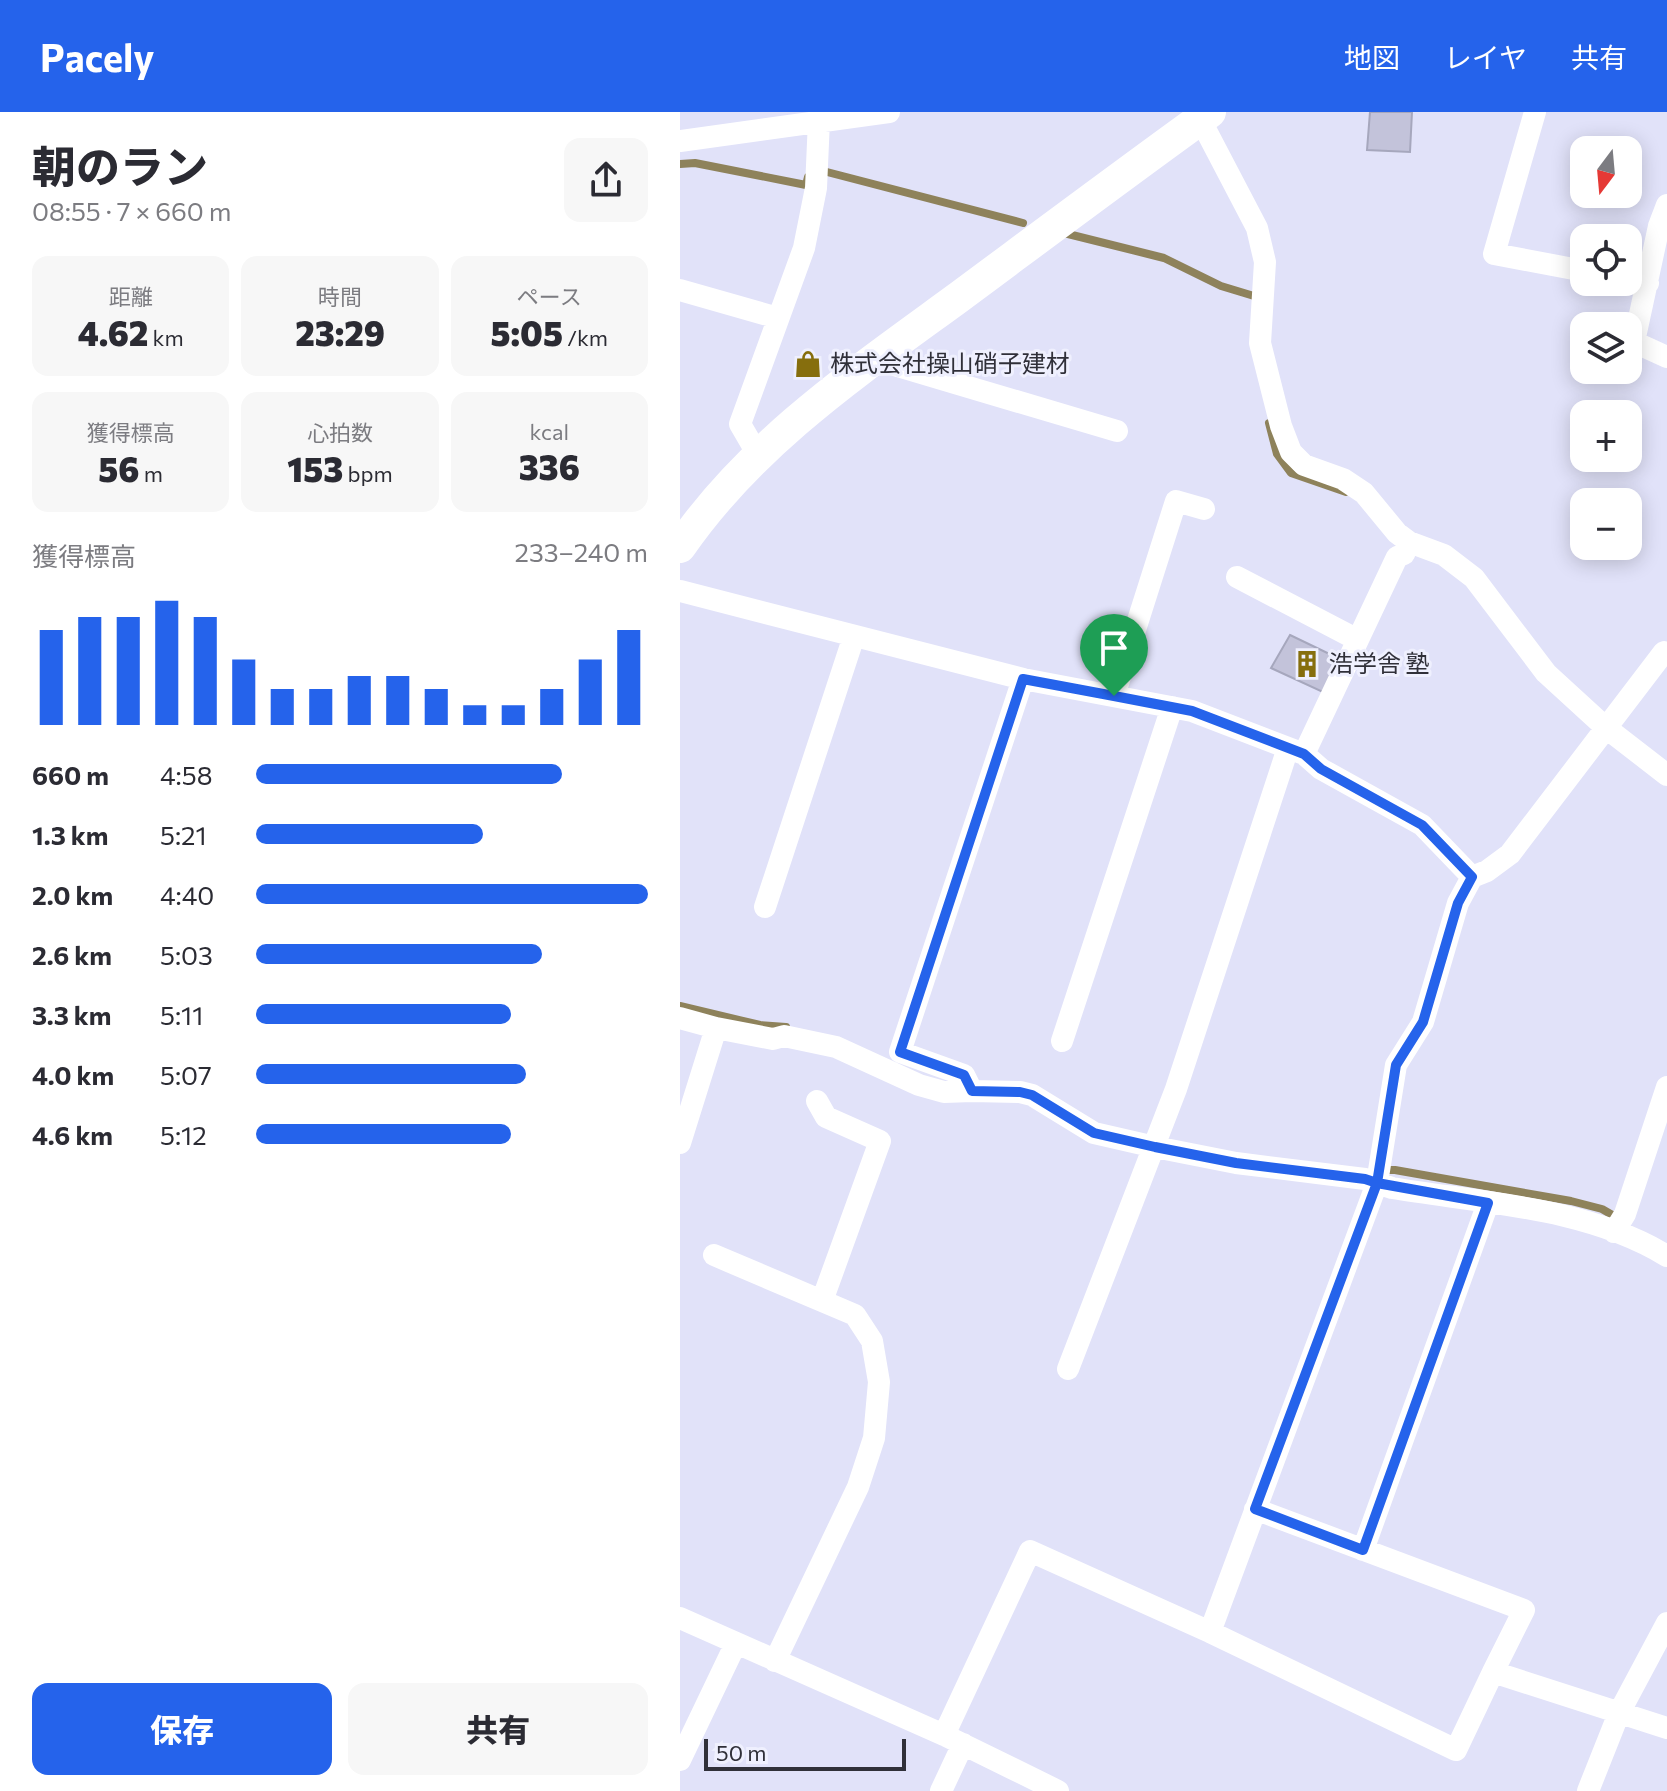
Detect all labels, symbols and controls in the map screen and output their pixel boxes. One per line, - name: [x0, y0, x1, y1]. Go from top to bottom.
- text: Pacely: [40, 33, 154, 80]
- text: 地図: [1344, 40, 1400, 74]
- text: レイヤ: [1444, 40, 1527, 74]
- text: 共有: [1571, 40, 1627, 74]
- north arrow: [1570, 136, 1642, 208]
- map controls: [1570, 136, 1642, 560]
- text: 朝のラン: [32, 138, 208, 192]
- button: share: [564, 138, 648, 222]
- text: 08:55 · 7 × 660 m: [32, 195, 231, 226]
- button: locate: [1570, 224, 1642, 296]
- text: 距離: [109, 283, 153, 310]
- text: 時間: [318, 283, 362, 310]
- text: ペース: [517, 283, 582, 310]
- text: 4.62: [78, 311, 148, 353]
- text: 23:29: [295, 311, 385, 353]
- text: 5:05: [491, 311, 563, 353]
- button: layers: [1570, 312, 1642, 384]
- text: km: [148, 324, 184, 351]
- text: /km: [563, 324, 608, 351]
- place label: 株式会社操山硝子建材: [830, 348, 1070, 377]
- shop icon: 株式会社操山硝子建材: [793, 349, 823, 379]
- button: +: [1570, 400, 1642, 472]
- text: kcal: [530, 418, 569, 445]
- text: 獲得標高: [87, 419, 175, 446]
- text: 心拍数: [307, 419, 373, 446]
- text: 336: [519, 445, 580, 487]
- text: 56: [98, 447, 140, 489]
- text: 153: [287, 447, 343, 489]
- text: m: [140, 460, 163, 487]
- text: bpm: [343, 460, 393, 487]
- button: −: [1570, 488, 1642, 560]
- text: 233–240 m: [514, 536, 648, 567]
- text: 獲得標高: [32, 540, 136, 571]
- pin: [1080, 614, 1148, 696]
- icon: arrive: [1092, 626, 1136, 670]
- place label: 浩学舎 塾: [1329, 648, 1430, 677]
- building icon: 浩学舎 塾: [1292, 649, 1322, 679]
- text: 660 m: [32, 759, 109, 790]
- text: 4:58: [160, 759, 212, 790]
- text: 1.3 km: [32, 819, 108, 850]
- text: 5:21: [160, 819, 207, 850]
- text: 2.0 km: [32, 879, 113, 910]
- text: 4:40: [160, 879, 214, 910]
- text: 2.6 km: [32, 939, 112, 970]
- text: 5:03: [160, 939, 213, 970]
- text: 3.3 km: [32, 999, 111, 1030]
- text: 5:11: [160, 999, 203, 1030]
- text: 4.0 km: [32, 1059, 114, 1090]
- text: 5:07: [160, 1059, 212, 1090]
- text: 4.6 km: [32, 1119, 113, 1150]
- text: 5:12: [160, 1119, 207, 1150]
- button: 保存: [32, 1683, 332, 1775]
- button: 共有: [348, 1683, 648, 1775]
- scale bar: [704, 1735, 906, 1771]
- text: 50 m: [716, 1739, 766, 1766]

